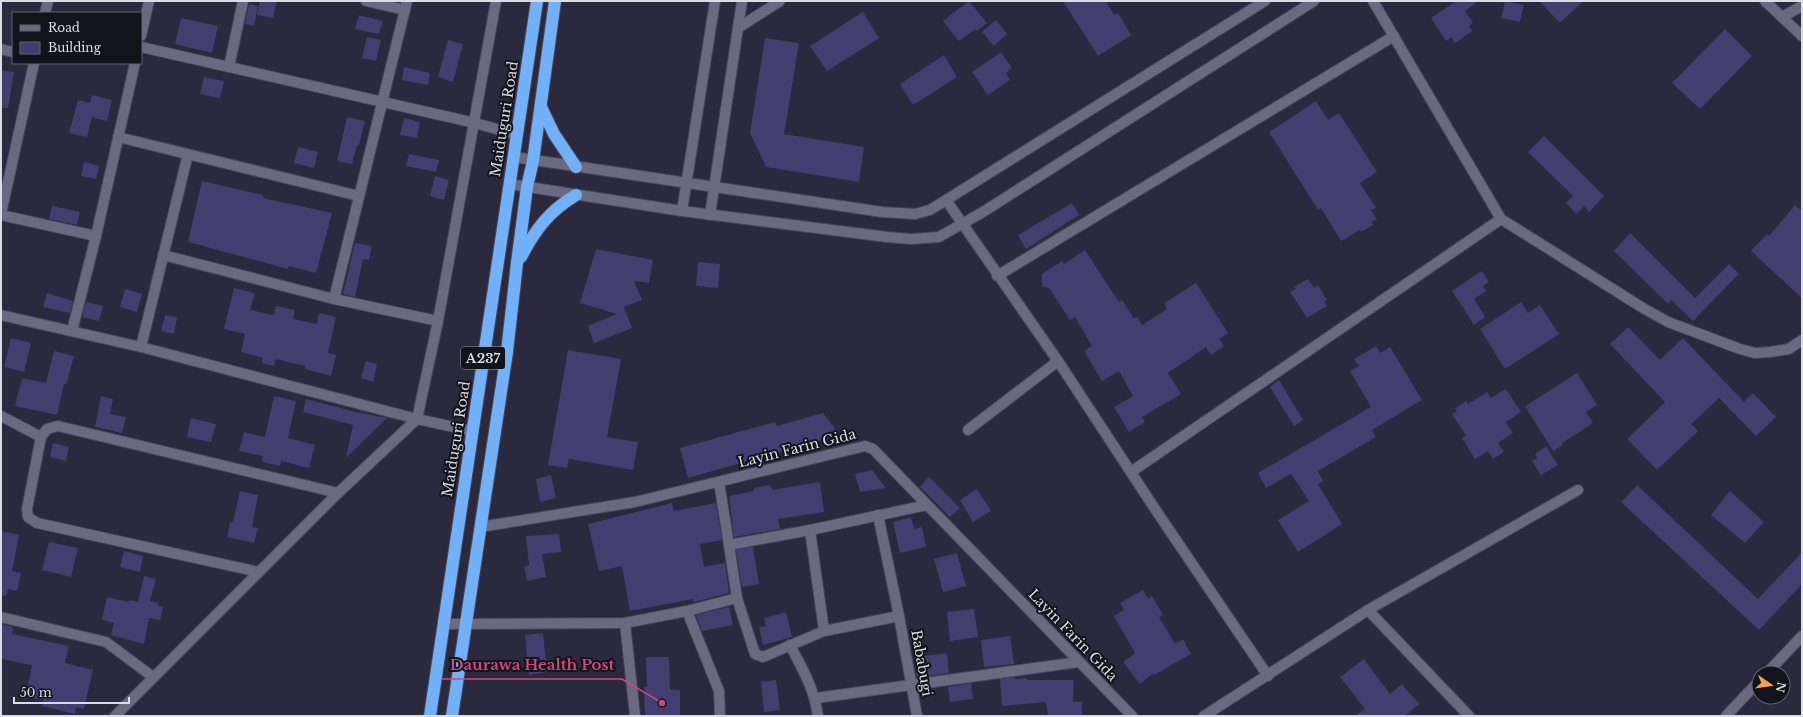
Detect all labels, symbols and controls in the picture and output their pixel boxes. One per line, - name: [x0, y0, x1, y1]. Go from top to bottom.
- legend: [12, 12, 142, 64]
- text: Road: [48, 20, 80, 35]
- text: Building: [48, 40, 102, 55]
- street label: Maiduguri Road: [486, 59, 522, 178]
- road number: A237: [461, 347, 505, 369]
- street label: Maiduguri Road: [438, 379, 474, 498]
- street label: Layin Farin Gida: [736, 425, 858, 471]
- street label: Layin Farin Gida: [1025, 585, 1122, 685]
- street label: Bababugi: [907, 628, 937, 698]
- callout: Daurawa Health Post: [441, 652, 622, 679]
- text: Daurawa Health Post: [450, 655, 614, 674]
- north arrow: [1751, 665, 1791, 705]
- scale bar: [14, 679, 129, 705]
- text: N: [1773, 681, 1789, 695]
- text: 50 m: [20, 685, 52, 700]

